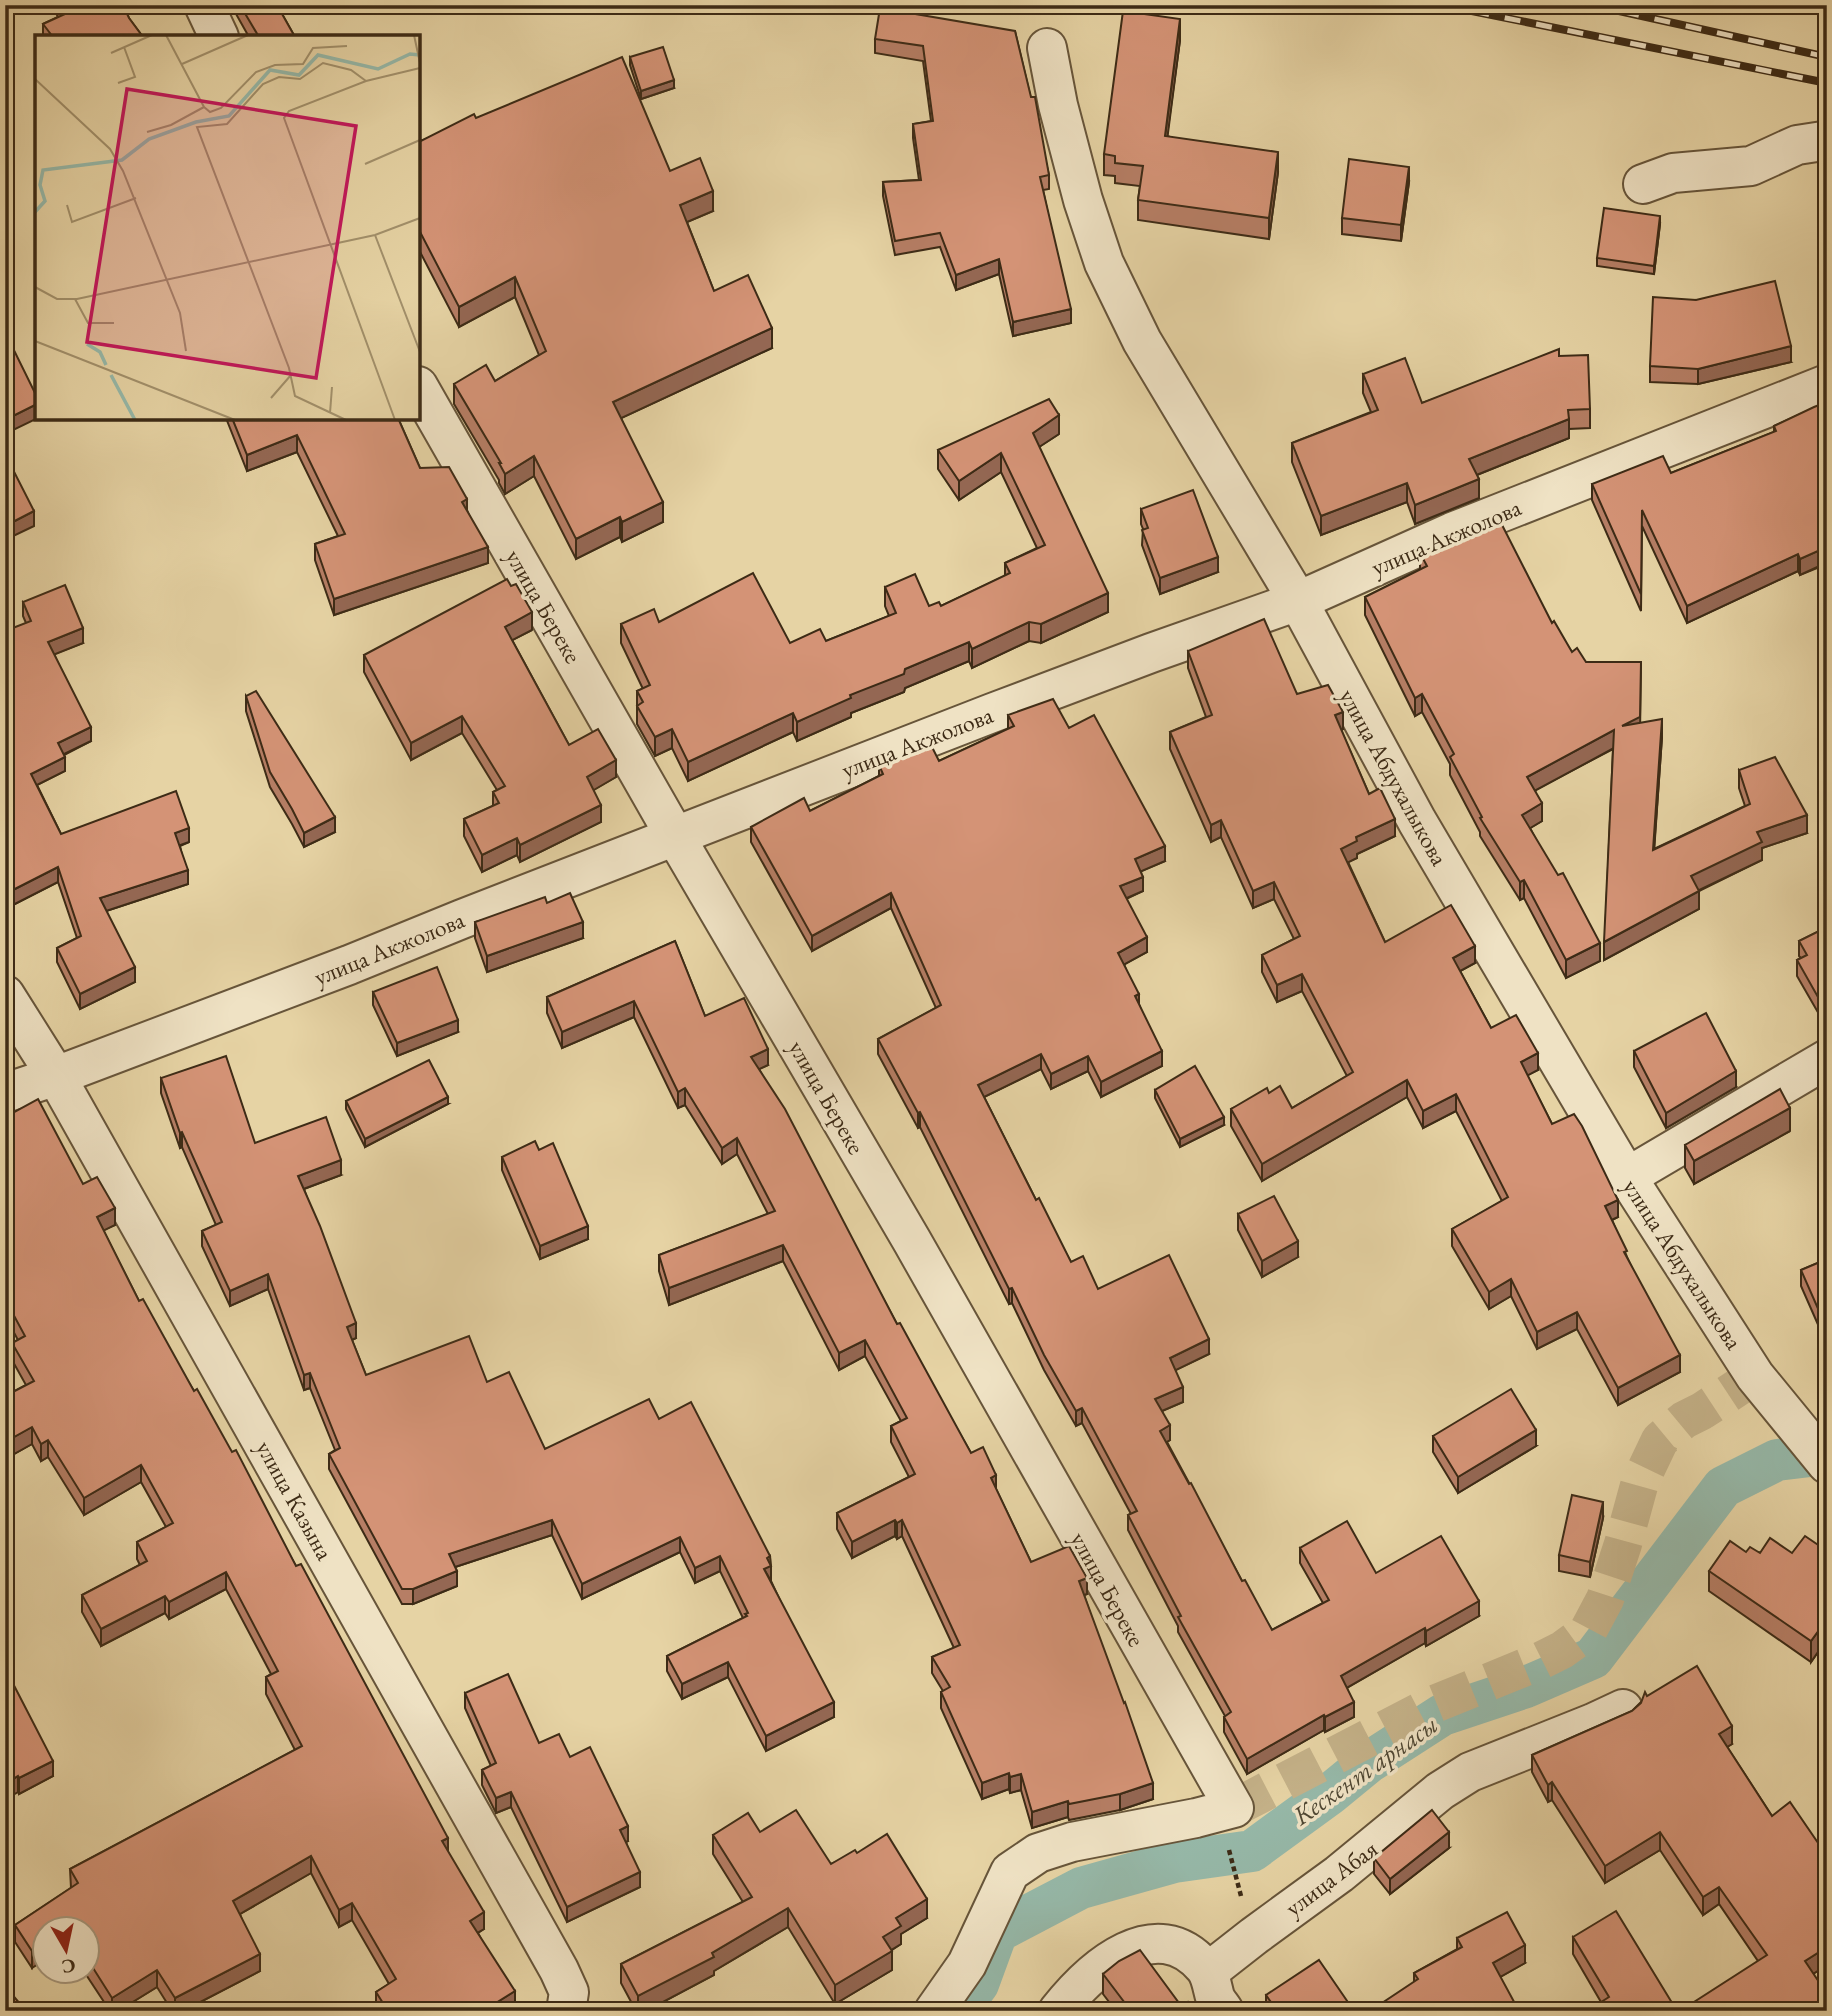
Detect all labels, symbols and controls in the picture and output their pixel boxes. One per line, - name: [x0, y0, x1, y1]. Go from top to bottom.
- inset map: [35, 35, 420, 420]
- street label: улица Акжолова: [1366, 491, 1526, 582]
- street label: улица Береке: [499, 543, 589, 669]
- street label: улица Абдухалыкова: [1333, 683, 1456, 871]
- street label: улица Акжолова: [837, 699, 997, 785]
- street label: улица Акжолова: [309, 904, 469, 992]
- street label: улица Береке: [782, 1034, 872, 1160]
- street label: улица Абдухалыкова: [1616, 1173, 1750, 1356]
- street label: улица Казына: [249, 1435, 341, 1566]
- street label: улица Береке: [1064, 1526, 1152, 1652]
- water label: Кескент арнасы: [1285, 1707, 1444, 1833]
- street label: улица Абая: [1279, 1833, 1384, 1923]
- north arrow: [32, 1914, 102, 1984]
- text: С: [60, 1953, 77, 1980]

